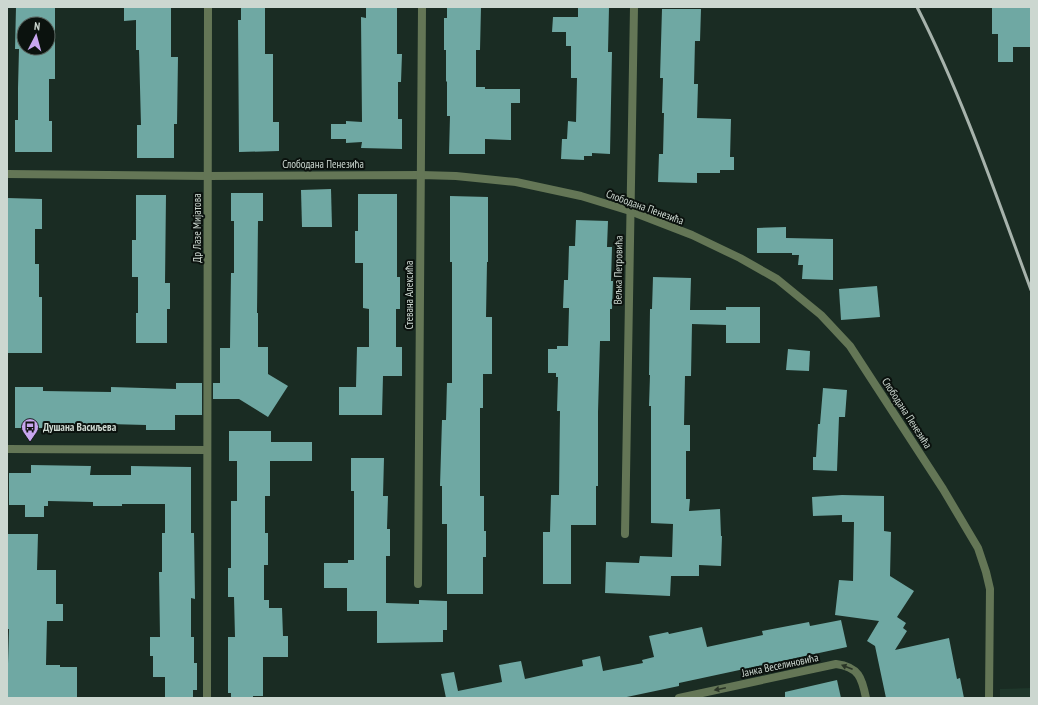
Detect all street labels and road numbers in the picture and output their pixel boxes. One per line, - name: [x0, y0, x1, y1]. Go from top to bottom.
- street label: Слободана Пенезића: [282, 157, 364, 171]
- street label: Слободана Пенезића: [604, 186, 686, 228]
- street label: Др Лазе Мијатова: [190, 193, 204, 263]
- street label: Вељка Петровића: [610, 235, 626, 305]
- street label: Стевана Алексића: [402, 261, 416, 329]
- street label: Слободана Пенезића: [879, 375, 935, 451]
- street label: Јанка Веселиновића: [739, 650, 820, 680]

